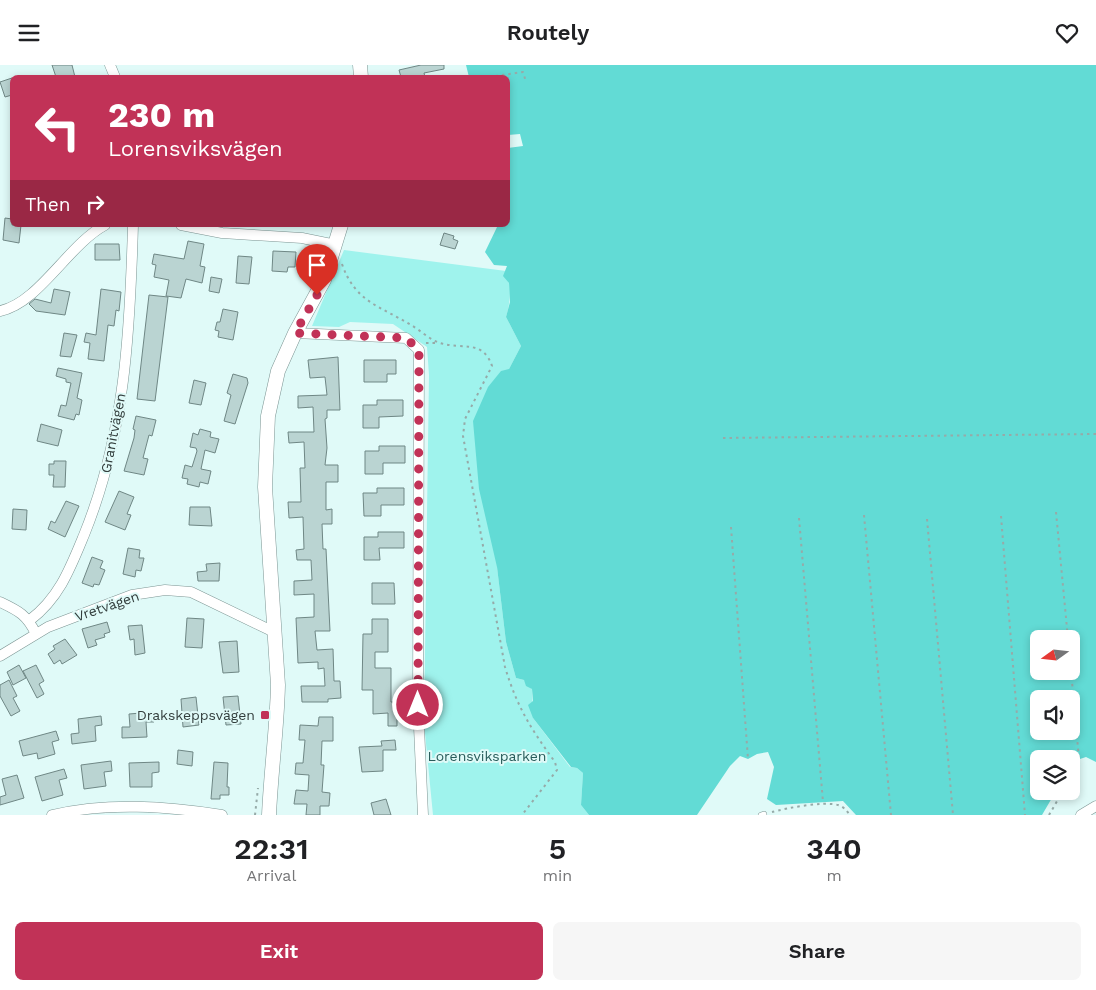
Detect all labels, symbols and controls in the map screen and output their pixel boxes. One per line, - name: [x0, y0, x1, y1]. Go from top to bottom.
- icon: menu: [15, 19, 43, 47]
- icon: heart: [1053, 19, 1081, 47]
- text: Routely: [507, 20, 589, 45]
- text: 230 m: [108, 94, 215, 136]
- icon: left: [25, 95, 90, 160]
- text: Lorensviksvägen: [108, 136, 283, 161]
- icon: right: [81, 190, 109, 218]
- text: Then: [25, 193, 71, 216]
- pin: [296, 244, 338, 295]
- icon: arrive: [303, 251, 331, 279]
- street label: Granitvägen: [97, 392, 129, 474]
- street label: Vretvägen: [73, 588, 141, 624]
- north arrow: [1030, 630, 1080, 680]
- map controls: [1030, 630, 1080, 800]
- position arrow: [391, 678, 443, 730]
- button: sound: [1030, 690, 1080, 740]
- place label: Drakskeppsvägen: [137, 707, 255, 723]
- marker: Drakskeppsvägen: [259, 709, 271, 721]
- park label: Lorensviksparken: [428, 748, 547, 764]
- button: layers: [1030, 750, 1080, 800]
- text: 22:31: [234, 831, 309, 866]
- text: 5: [549, 831, 566, 866]
- text: 340: [806, 831, 862, 866]
- text: Arrival: [246, 866, 296, 885]
- text: min: [543, 866, 572, 885]
- text: m: [826, 866, 842, 885]
- button: Exit: [15, 922, 543, 980]
- button: Share: [553, 922, 1081, 980]

